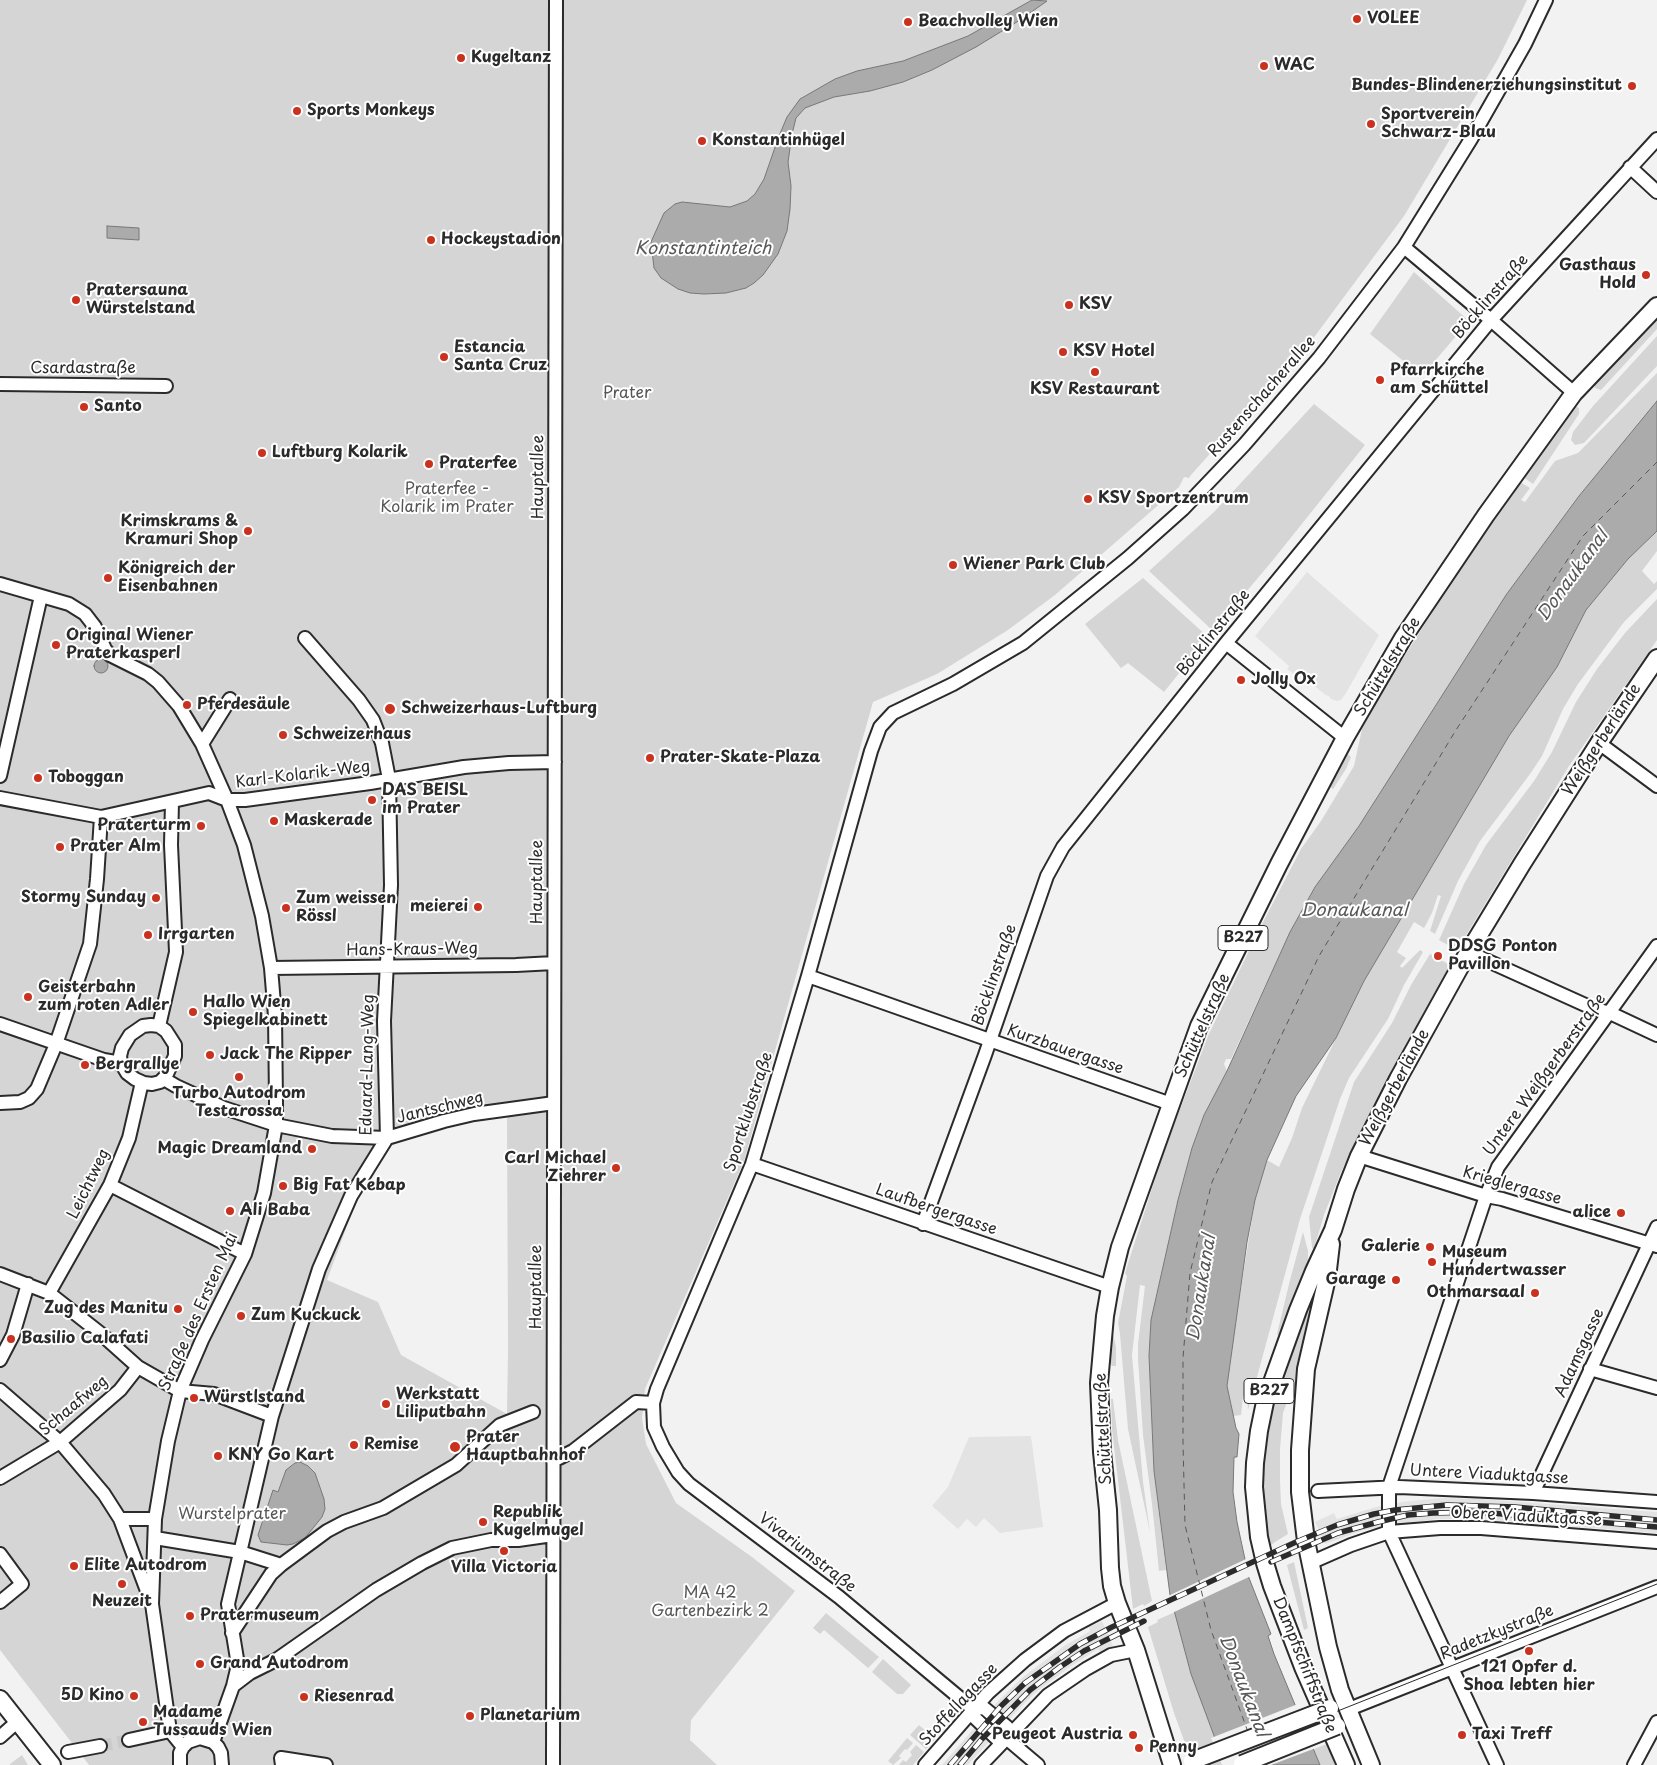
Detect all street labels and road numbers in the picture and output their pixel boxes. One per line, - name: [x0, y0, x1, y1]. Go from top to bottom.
- street label: Böcklinstraße: [1449, 251, 1533, 343]
- street label: Rustenschacherallee: [1204, 332, 1320, 462]
- street label: Csardastraße: [30, 359, 136, 379]
- street label: Hauptallee: [529, 435, 549, 519]
- street label: Böcklinstraße: [1173, 586, 1255, 680]
- street label: Schüttelstraße: [1351, 614, 1425, 720]
- street label: Weißgerberlände: [1559, 680, 1645, 800]
- street label: Karl-Kolarik-Weg: [235, 757, 371, 793]
- street label: Hauptallee: [528, 840, 548, 924]
- street label: Böcklinstraße: [969, 922, 1021, 1028]
- road number: B227: [1218, 926, 1268, 950]
- street label: Hans-Kraus-Weg: [346, 939, 478, 961]
- street label: Schüttelstraße: [1171, 971, 1235, 1081]
- street label: Untere Weißgerberstraße: [1480, 990, 1610, 1160]
- street label: Eduard-Lang-Weg: [357, 994, 379, 1136]
- street label: Kurzbauergasse: [1004, 1021, 1126, 1079]
- street label: Weißgerberlände: [1356, 1026, 1434, 1150]
- street label: Sportklubstraße: [721, 1050, 777, 1174]
- street label: Jantschweg: [395, 1088, 485, 1128]
- street label: Leichtweg: [64, 1146, 114, 1222]
- street label: Krieglergasse: [1460, 1163, 1564, 1209]
- street label: Laufbergergasse: [873, 1180, 999, 1240]
- street label: Straße des Ersten Mai: [155, 1230, 243, 1394]
- street label: Hauptallee: [527, 1245, 547, 1329]
- street label: Adamsgasse: [1551, 1306, 1609, 1400]
- street label: Schaafweg: [36, 1372, 112, 1440]
- street label: Schüttelstraße: [1091, 1372, 1117, 1486]
- road number: B227: [1244, 1378, 1294, 1404]
- street label: Untere Viaduktgasse: [1409, 1461, 1569, 1489]
- street label: Obere Viaduktgasse: [1450, 1503, 1602, 1531]
- street label: Vivariumstraße: [754, 1509, 860, 1597]
- street label: Dampfschiffstraße: [1268, 1594, 1340, 1736]
- street label: Radetzkystraße: [1437, 1601, 1557, 1665]
- street label: Stoffellagasse: [916, 1660, 1002, 1750]

